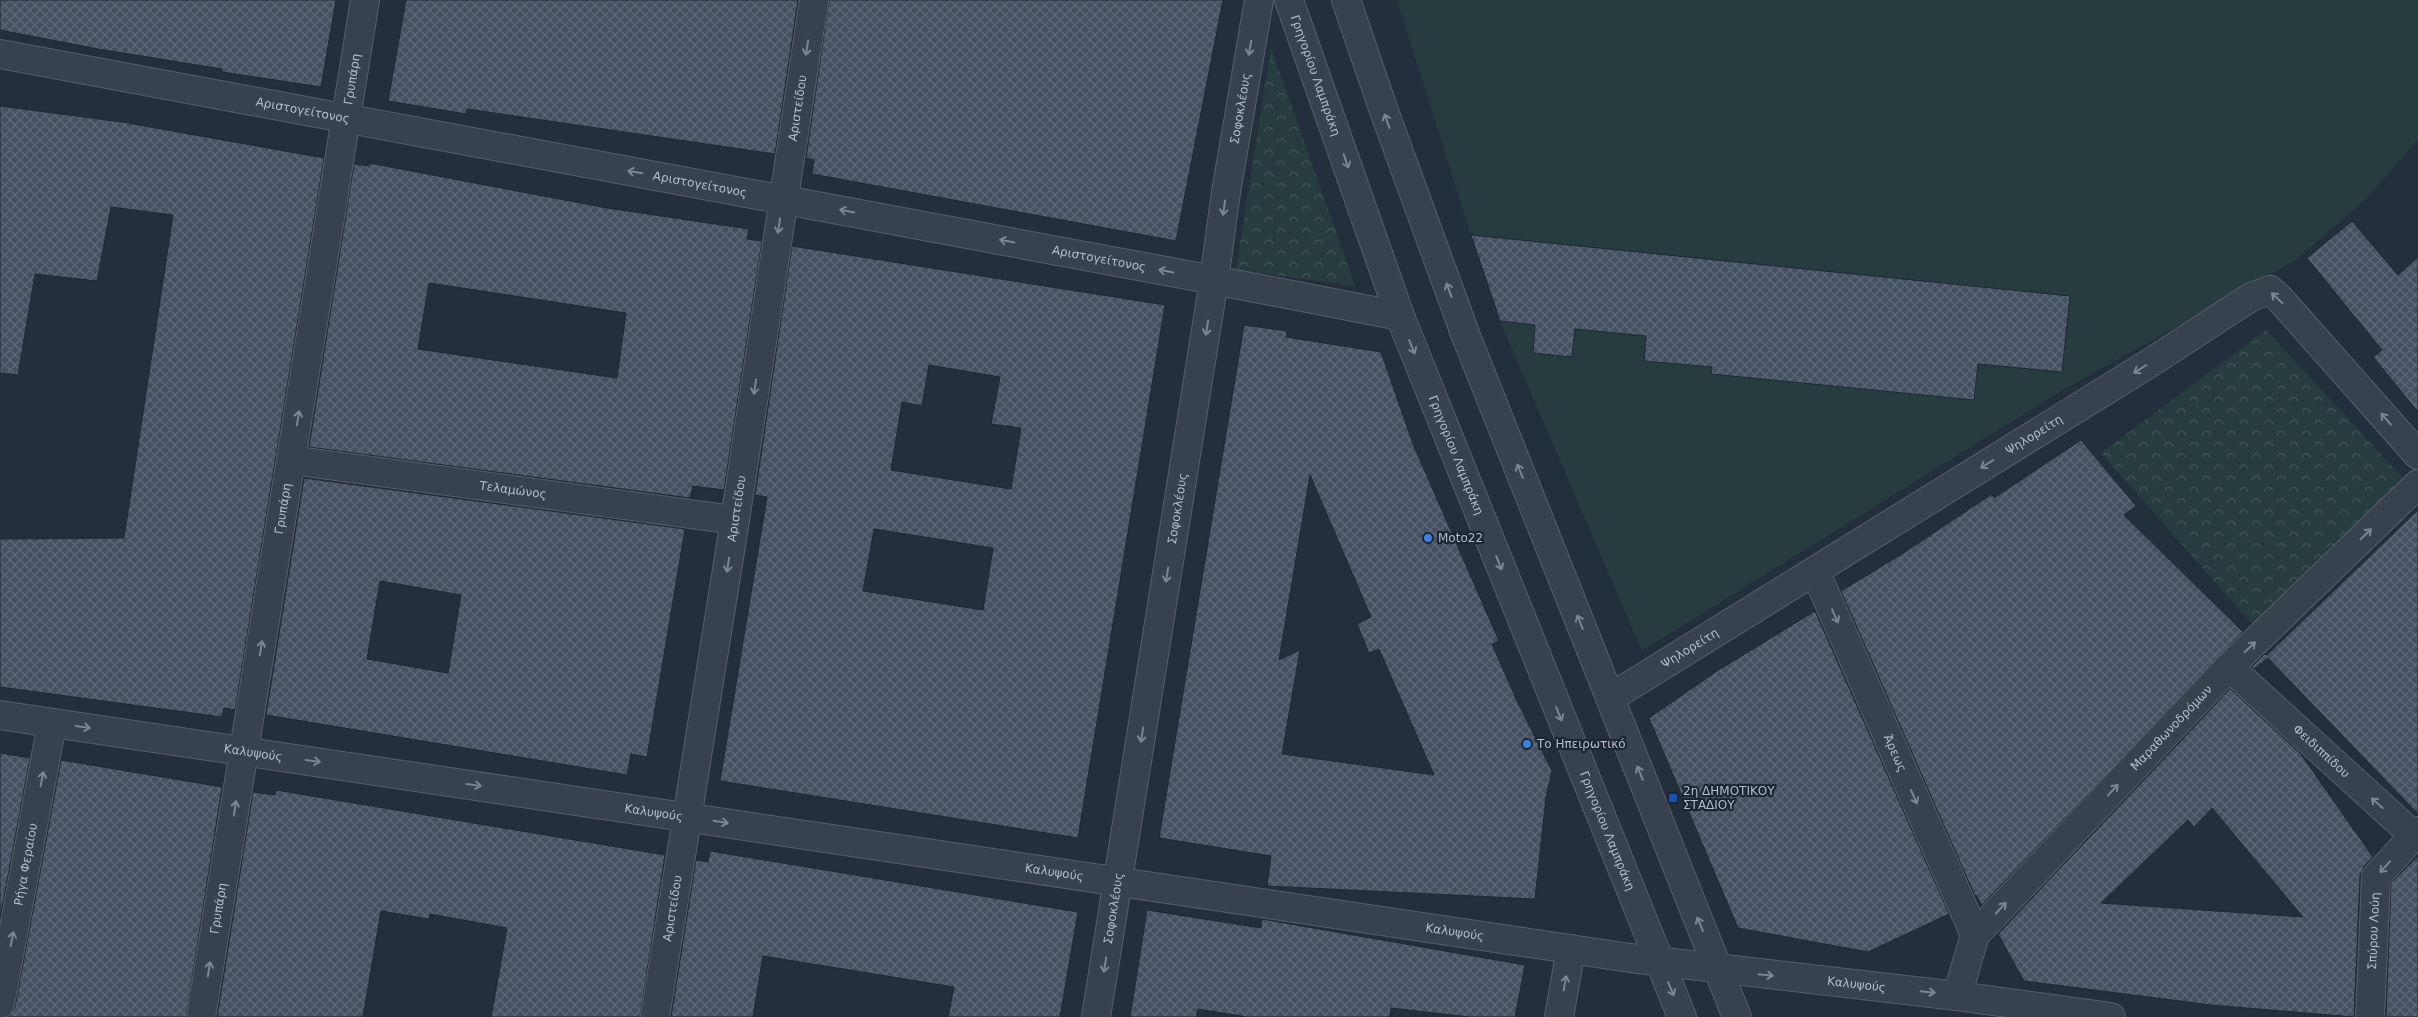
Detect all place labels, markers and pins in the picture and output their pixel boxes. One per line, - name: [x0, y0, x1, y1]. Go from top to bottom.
- place label: Moto22: [1438, 531, 1483, 545]
- marker: Moto22: [1422, 532, 1434, 544]
- place label: Το Ηπειρωτικό: [1536, 737, 1626, 751]
- marker: Το Ηπειρωτικό: [1521, 738, 1533, 750]
- place label: 2η ΔΗΜΟΤΙΚΟΥ ΣΤΑΔΙΟΥ: [1683, 784, 1775, 812]
- marker: 2η ΔΗΜΟΤΙΚΟΥ ΣΤΑΔΙΟΥ: [1667, 792, 1679, 804]

